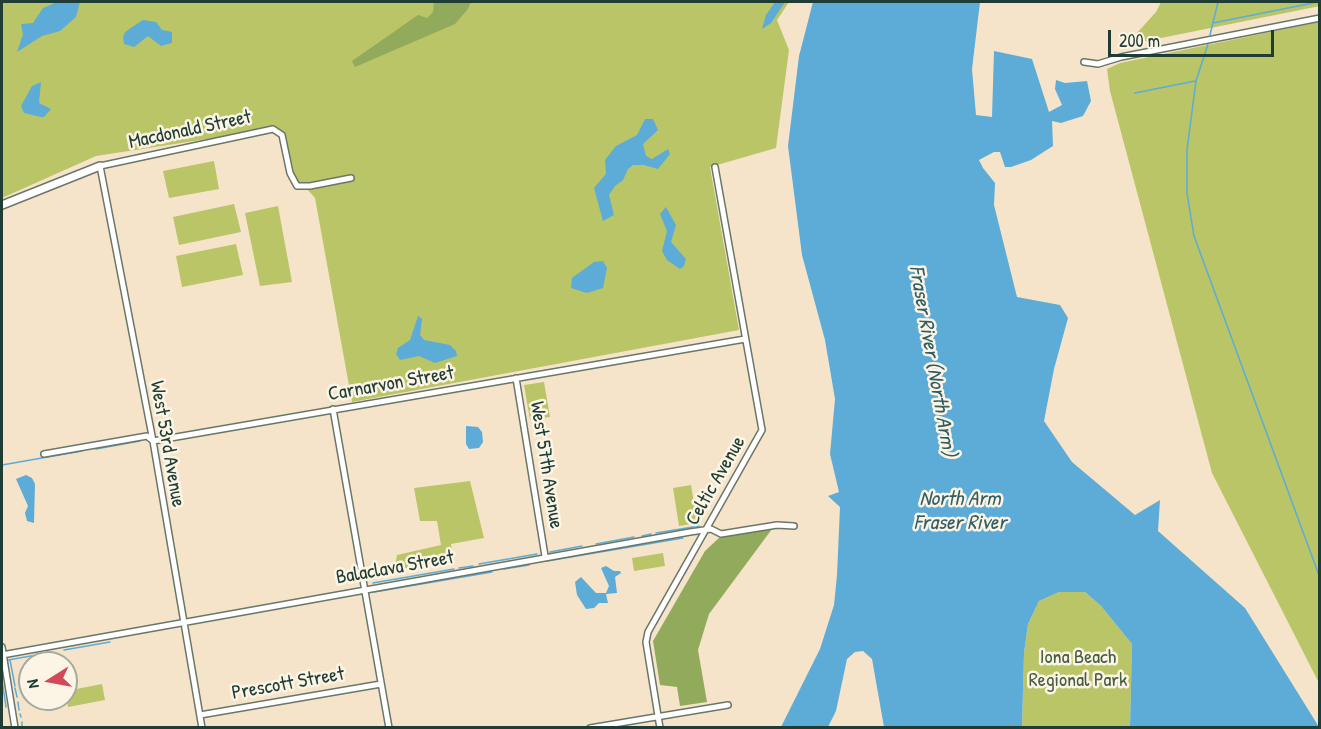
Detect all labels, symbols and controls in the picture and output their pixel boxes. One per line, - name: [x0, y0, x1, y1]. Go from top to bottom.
- scale bar: [1111, 18, 1278, 56]
- text: 200 m: [1119, 28, 1160, 53]
- street label: Macdonald Street: [127, 105, 253, 155]
- water label: Fraser River (North Arm): [903, 264, 961, 458]
- street label: Carnarvon Street: [326, 361, 456, 407]
- street label: West 53rd Avenue: [144, 379, 190, 509]
- street label: West 57th Avenue: [524, 400, 568, 530]
- street label: Celtic Avenue: [681, 432, 751, 530]
- water label: North Arm Fraser River: [914, 486, 1006, 536]
- street label: Balaclava Street: [334, 546, 456, 590]
- park label: Iona Beach Regional Park: [1029, 646, 1127, 693]
- north arrow: [18, 651, 78, 711]
- street label: Prescott Street: [230, 662, 346, 706]
- text: N: [21, 678, 44, 690]

